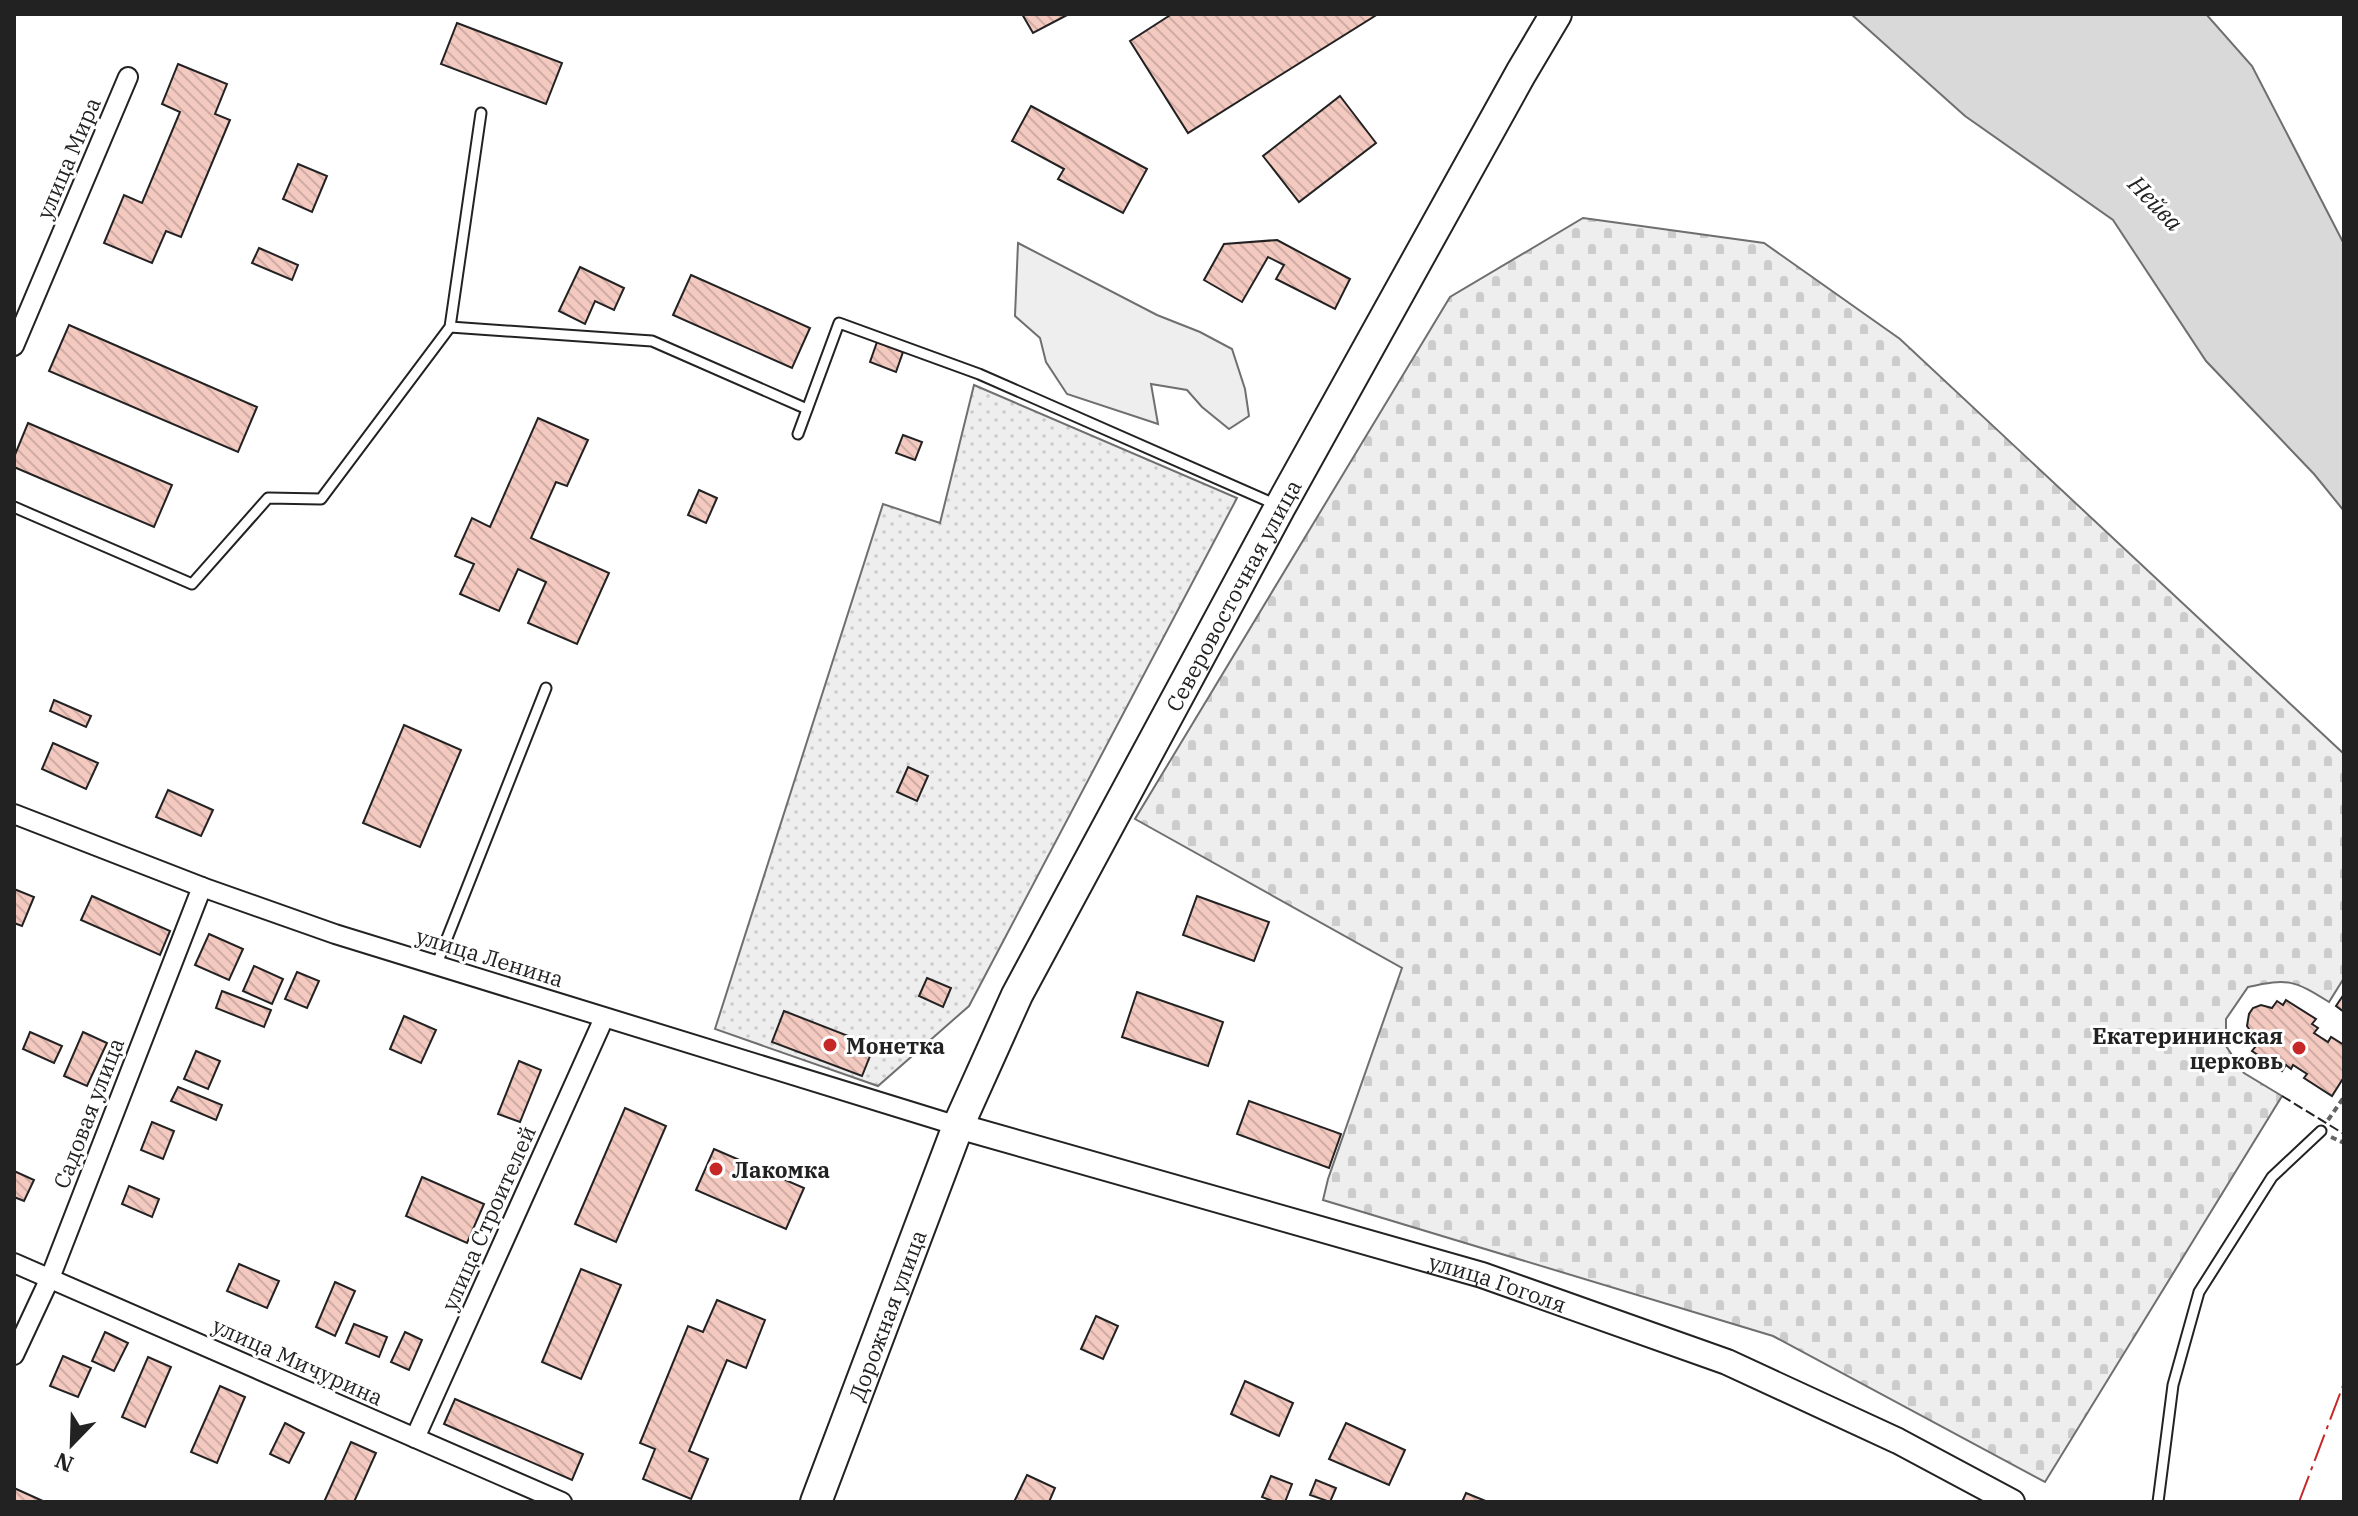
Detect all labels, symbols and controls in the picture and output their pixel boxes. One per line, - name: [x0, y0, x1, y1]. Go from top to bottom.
- street label: улица Мира: [29, 93, 107, 223]
- water label: Нейва: [2121, 167, 2190, 238]
- street label: Северовосточная улица: [1158, 474, 1307, 716]
- street label: улица Ленина: [413, 921, 567, 993]
- place label: Екатерининская церковь: [2092, 1021, 2283, 1075]
- place label: Монетка: [846, 1031, 945, 1060]
- street label: Садовая улица: [46, 1033, 130, 1193]
- marker: Монетка: [821, 1036, 839, 1054]
- marker: Екатерининская церковь: [2290, 1039, 2308, 1057]
- street label: улица Строителей: [434, 1121, 542, 1315]
- place label: Лакомка: [732, 1155, 830, 1184]
- marker: Лакомка: [707, 1160, 725, 1178]
- street label: Дорожная улица: [841, 1225, 932, 1404]
- street label: улица Гоголя: [1426, 1246, 1571, 1318]
- street label: улица Мичурина: [208, 1310, 388, 1412]
- north arrow: [32, 1404, 112, 1484]
- text: N: [50, 1446, 78, 1480]

